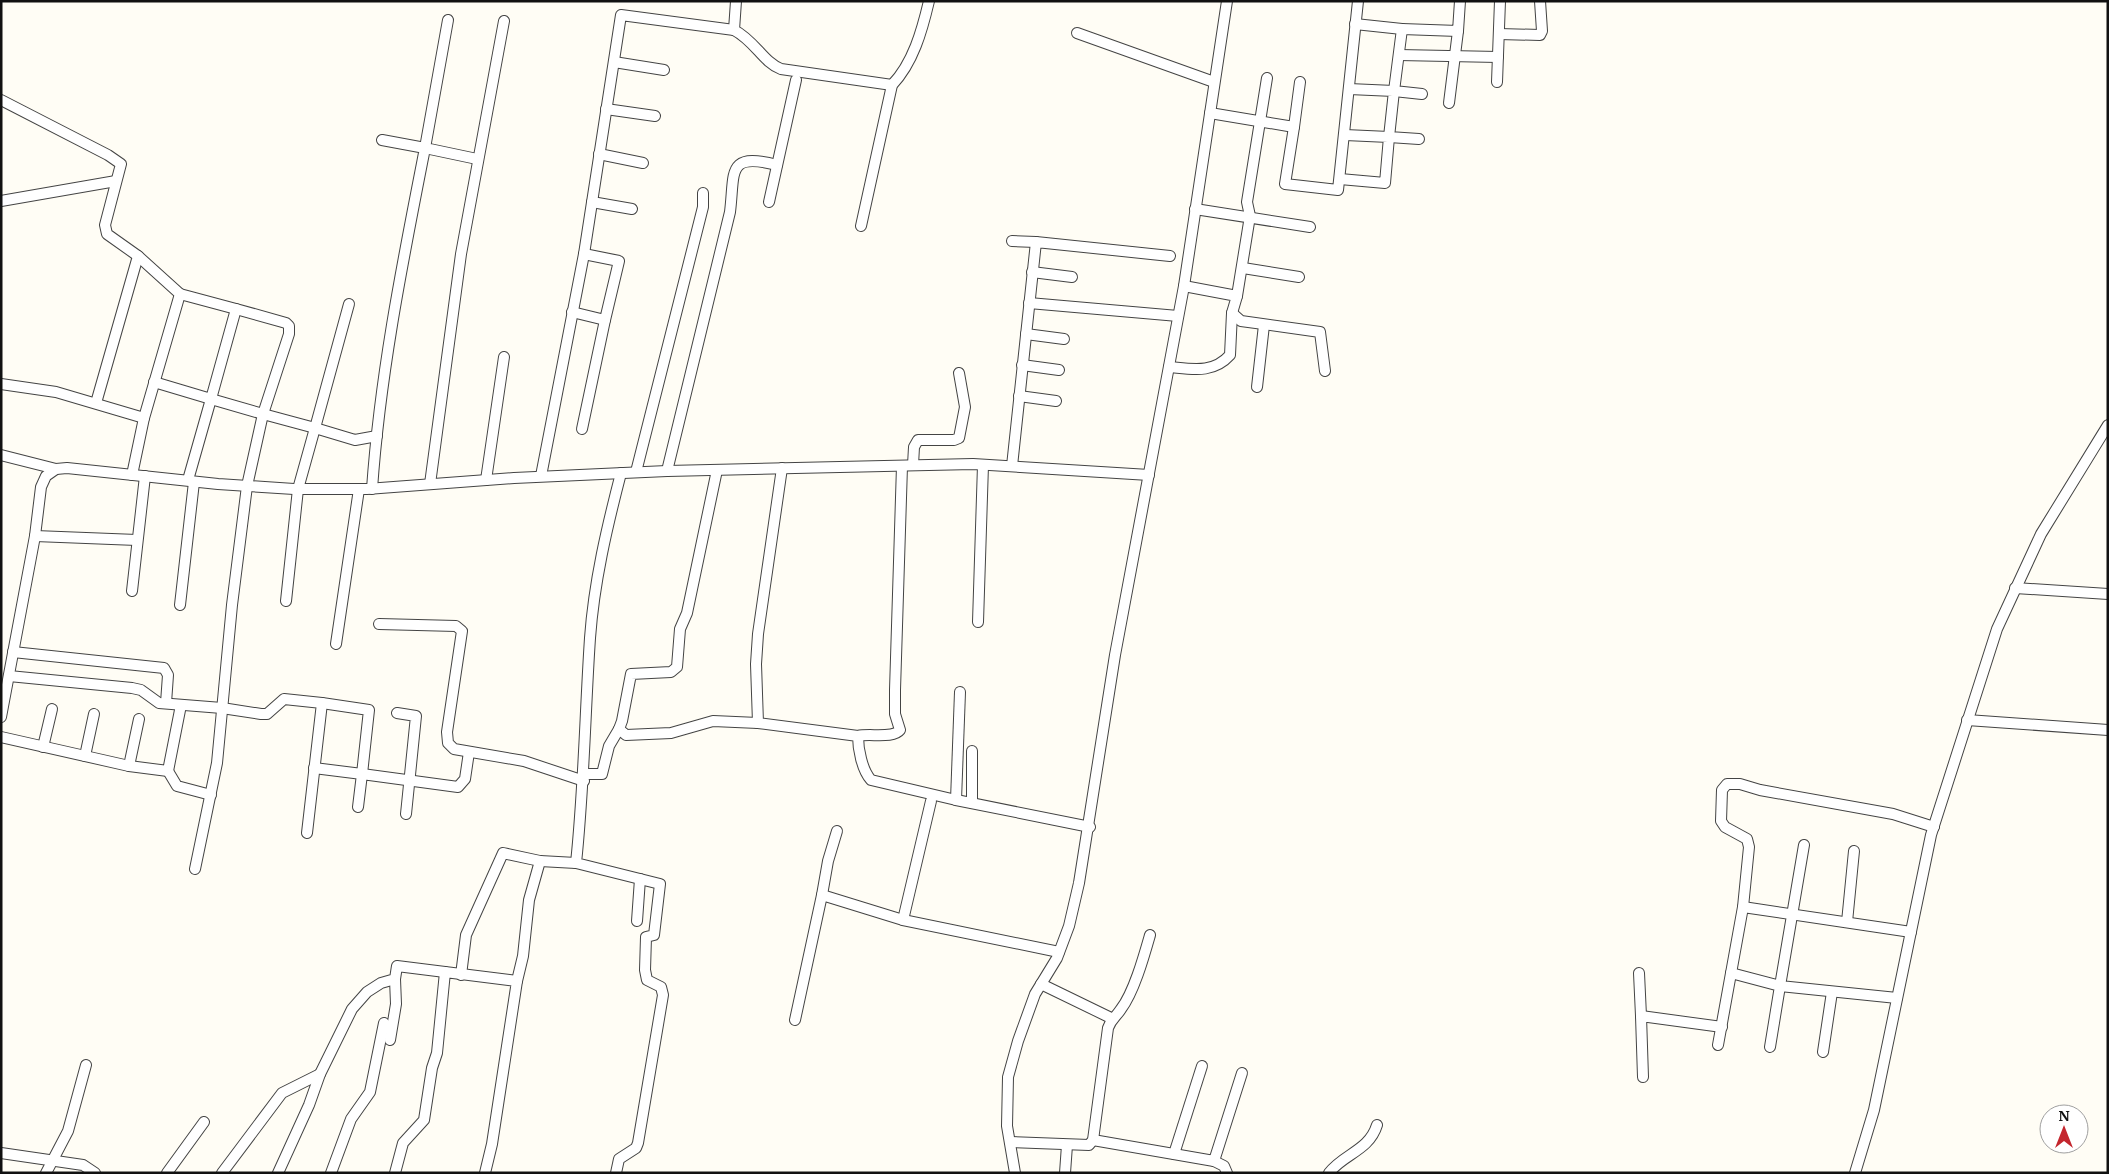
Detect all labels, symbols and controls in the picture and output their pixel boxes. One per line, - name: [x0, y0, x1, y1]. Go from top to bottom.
- north arrow: [2039, 1104, 2089, 1154]
- text: N: [2058, 1107, 2070, 1125]

